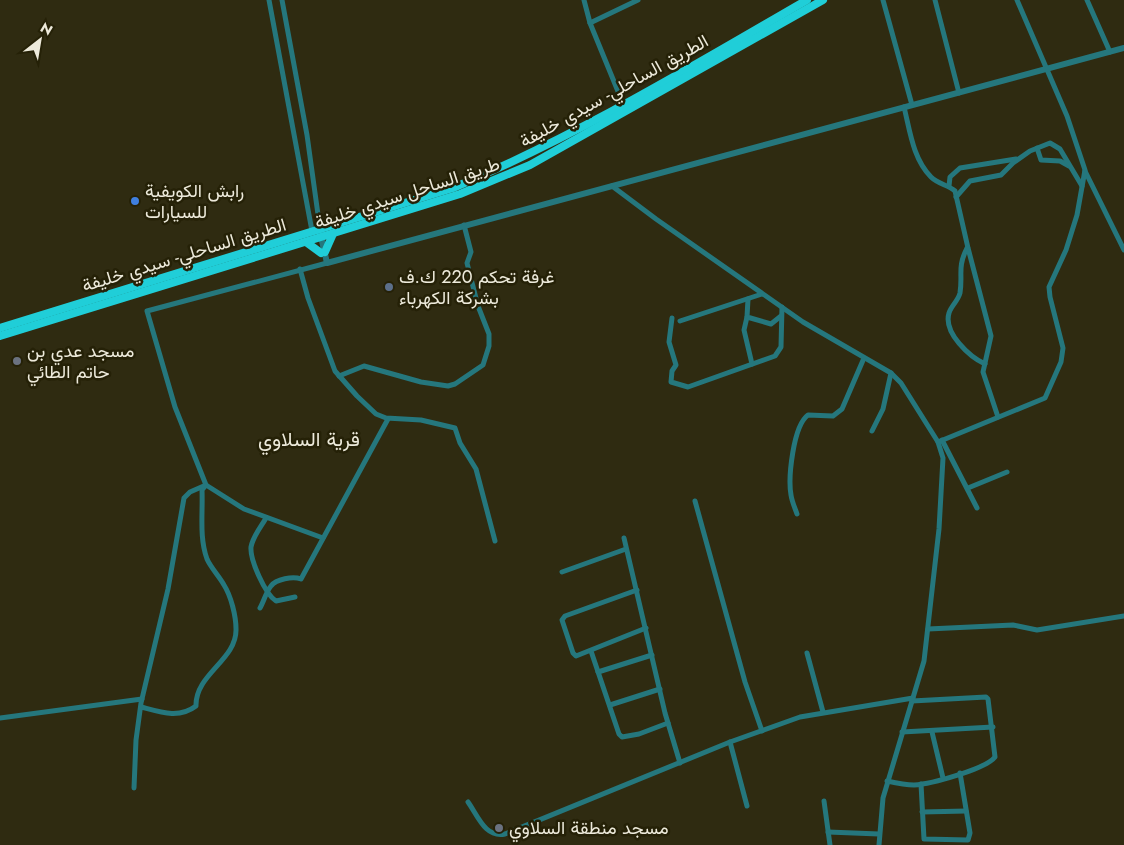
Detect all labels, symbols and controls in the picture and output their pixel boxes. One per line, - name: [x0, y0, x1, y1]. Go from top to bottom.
- north arrow: [15, 15, 65, 65]
- text: N: [37, 17, 57, 40]
- street label: الطريق الساحلي- سيدي خليفة: [515, 28, 714, 156]
- street label: طريق الساحل سيدي خليفة: [311, 151, 504, 237]
- place label: رابش الكويفية للسيارات: [145, 178, 244, 225]
- marker: رابش الكويفية للسيارات: [129, 195, 141, 207]
- street label: الطريق الساحلي- سيدي خليفة: [79, 212, 290, 300]
- place label: غرفة تحكم 220 ك.ف بشركة الكهرباء: [399, 264, 554, 311]
- marker: غرفة تحكم 220 ك.ف بشركة الكهرباء: [383, 281, 395, 293]
- place label: مسجد عدي بن حاتم الطائي: [27, 338, 134, 387]
- marker: مسجد عدي بن حاتم الطائي: [11, 355, 23, 367]
- district label: قرية السلاوي: [258, 425, 360, 456]
- place label: مسجد منطقة السلاوي: [509, 815, 669, 843]
- marker: مسجد منطقة السلاوي: [493, 822, 505, 834]

